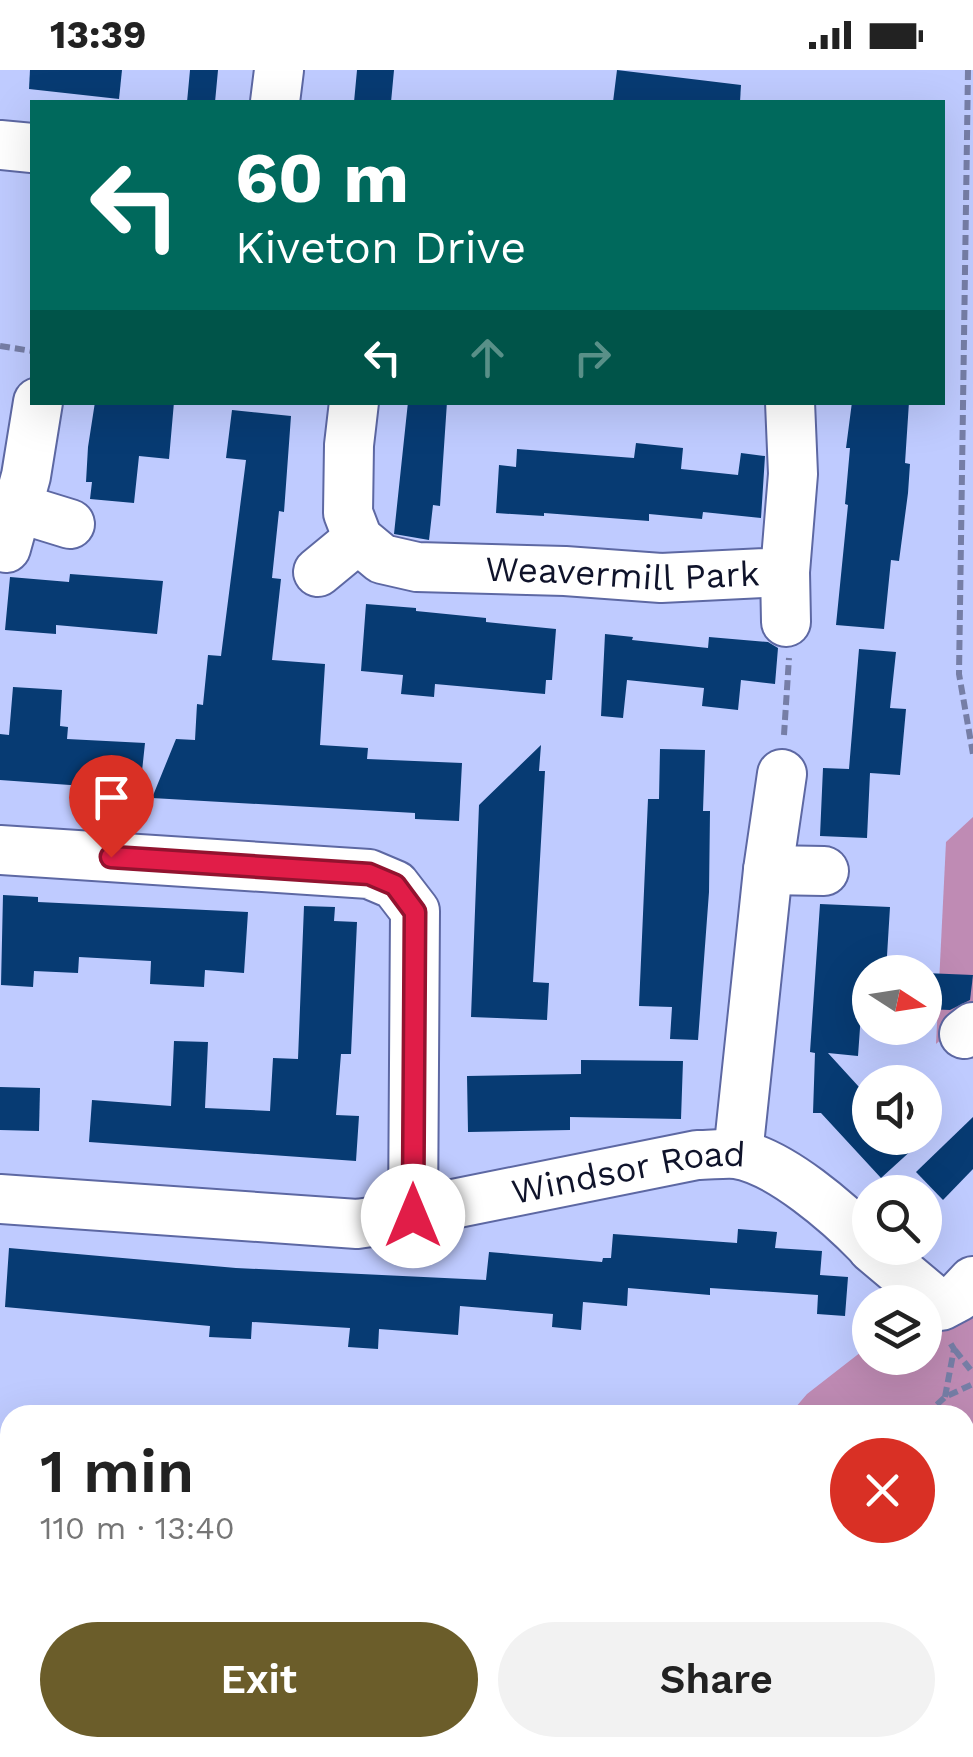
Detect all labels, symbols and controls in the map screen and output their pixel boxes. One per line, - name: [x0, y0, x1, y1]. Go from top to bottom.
- text: 13:39: [50, 13, 146, 57]
- text: 60 m: [235, 137, 409, 219]
- icon: left: [70, 140, 200, 270]
- text: Kiveton Drive: [235, 221, 526, 274]
- icon: left: [355, 330, 410, 385]
- icon: ahead: [460, 330, 515, 385]
- icon: right: [565, 330, 620, 385]
- street label: Weavermill Park: [485, 548, 761, 599]
- pin: [69, 755, 154, 858]
- icon: arrive: [84, 770, 139, 825]
- north arrow: [852, 955, 942, 1045]
- map controls: [852, 955, 942, 1375]
- button: sound: [852, 1065, 942, 1155]
- street label: Windsor Road: [508, 1132, 747, 1213]
- position arrow: [361, 1164, 465, 1268]
- button: search: [852, 1175, 942, 1265]
- button: layers: [852, 1285, 942, 1375]
- text: 1 min: [40, 1436, 194, 1507]
- button: close: [830, 1438, 935, 1543]
- text: 110 m · 13:40: [40, 1509, 235, 1547]
- button: Exit: [40, 1622, 478, 1737]
- button: Share: [498, 1622, 935, 1737]

